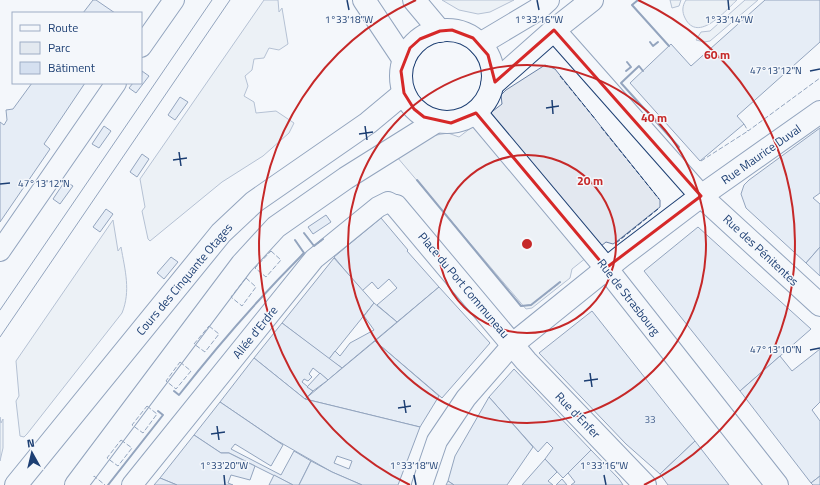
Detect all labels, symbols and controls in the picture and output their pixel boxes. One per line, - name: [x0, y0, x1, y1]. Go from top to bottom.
- legend: [12, 12, 142, 84]
- text: 1°33'18"W: [325, 12, 373, 27]
- text: 1°33'16"W: [515, 12, 563, 27]
- text: 1°33'14"W: [705, 12, 753, 27]
- text: Route: [48, 18, 78, 37]
- text: Parc: [48, 38, 70, 57]
- text: 60 m: [704, 45, 730, 64]
- text: Bâtiment: [48, 58, 96, 77]
- text: 47°13'12"N: [750, 63, 802, 78]
- text: 40 m: [641, 108, 667, 127]
- street label: Rue Maurice Duval: [717, 119, 805, 189]
- text: 20 m: [577, 171, 603, 190]
- text: 47°13'12"N: [18, 176, 70, 191]
- street label: Rue des Pénitentes: [719, 210, 804, 291]
- street label: Cours des Cinquante Otages: [131, 218, 237, 339]
- street label: Place du Port Communeau: [414, 228, 514, 342]
- centre of rings: [520, 237, 534, 251]
- street label: Rue de Strasbourg: [593, 254, 665, 340]
- street label: Allée d'Erdre: [228, 301, 282, 363]
- text: 47°13'10"N: [750, 342, 802, 357]
- street label: Rue d'Enfer: [551, 387, 605, 443]
- house number: 33: [644, 412, 656, 427]
- north arrow: [12, 433, 52, 473]
- text: N: [26, 435, 35, 452]
- text: 1°33'20"W: [200, 458, 248, 473]
- text: 1°33'18"W: [390, 458, 438, 473]
- text: 1°33'16"W: [580, 458, 628, 473]

